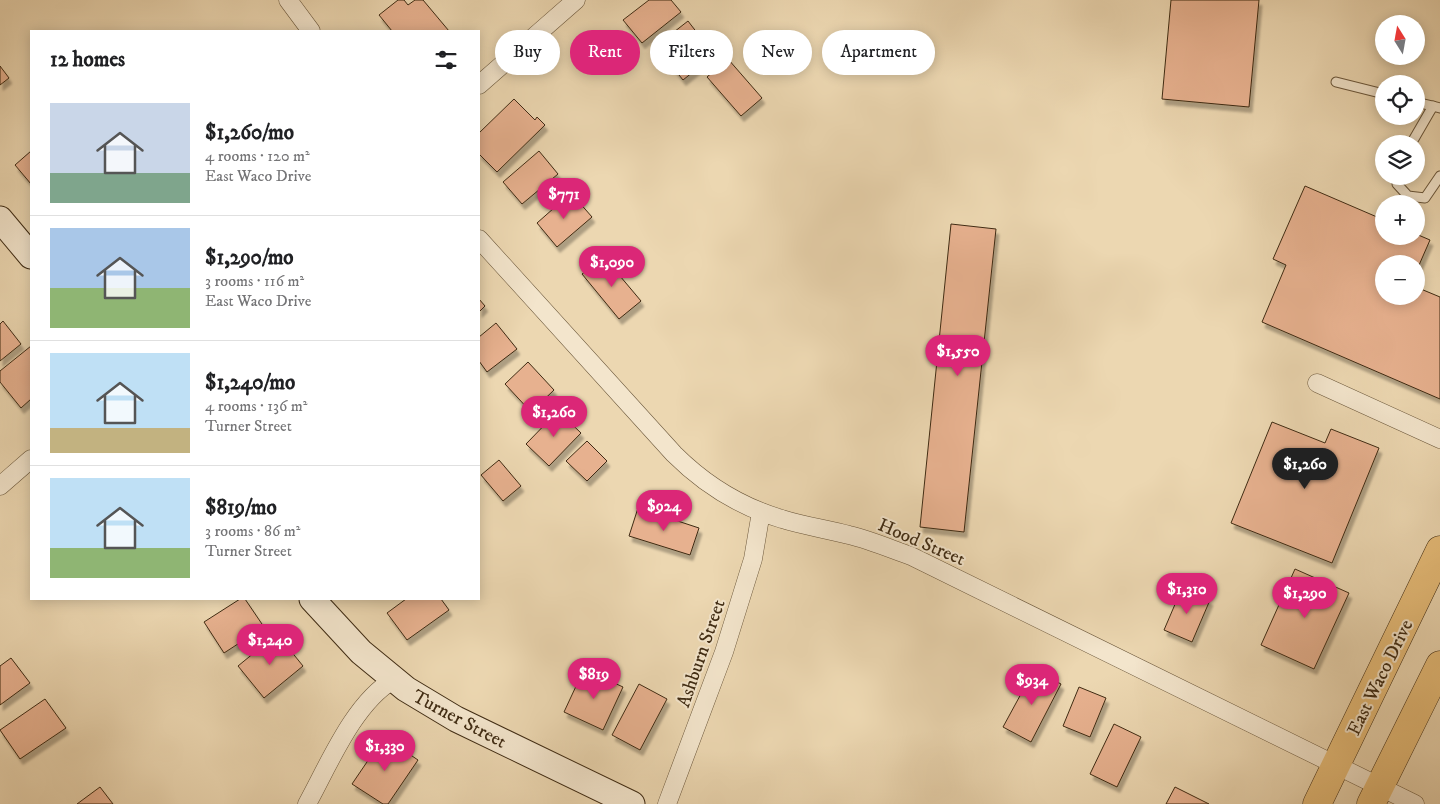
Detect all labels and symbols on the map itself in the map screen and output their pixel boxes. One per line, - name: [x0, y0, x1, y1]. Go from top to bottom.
- north arrow: [1375, 15, 1425, 65]
- pin: $771: [534, 178, 594, 220]
- pin: $1,090: [571, 246, 653, 288]
- pin: $1,550: [917, 334, 999, 377]
- pin: $1,260: [513, 396, 595, 438]
- pin: $1,260: [1264, 448, 1346, 490]
- pin: $924: [634, 490, 694, 532]
- street label: Hood Street: [874, 514, 969, 571]
- pin: $1,310: [1146, 572, 1228, 615]
- pin: $1,290: [1264, 576, 1346, 619]
- street label: Ashburn Street: [672, 597, 731, 710]
- street label: East Waco Drive: [1342, 616, 1418, 739]
- pin: $1,240: [229, 624, 311, 666]
- pin: $819: [564, 658, 624, 700]
- pin: $934: [1002, 664, 1062, 706]
- street label: Turner Street: [408, 685, 510, 754]
- pin: $1,330: [344, 730, 426, 772]

